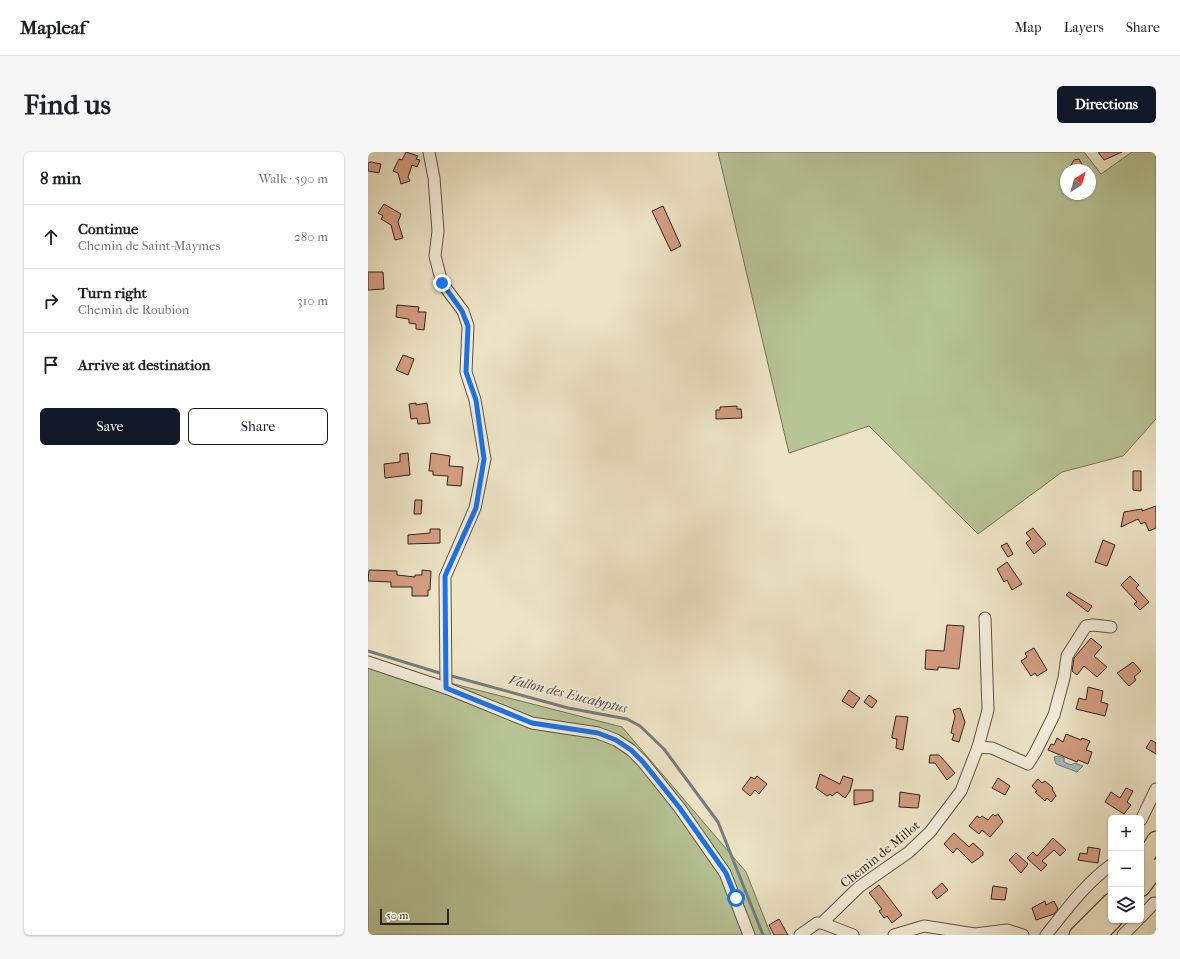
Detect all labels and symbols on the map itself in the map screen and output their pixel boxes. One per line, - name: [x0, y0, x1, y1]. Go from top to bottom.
- north arrow: [1060, 164, 1096, 200]
- route end: [433, 274, 451, 292]
- water label: Vallon des Eucalyptus: [507, 671, 630, 717]
- street label: Chemin de Millot: [837, 817, 923, 891]
- route start: [727, 889, 745, 907]
- scale bar: [380, 907, 449, 926]

